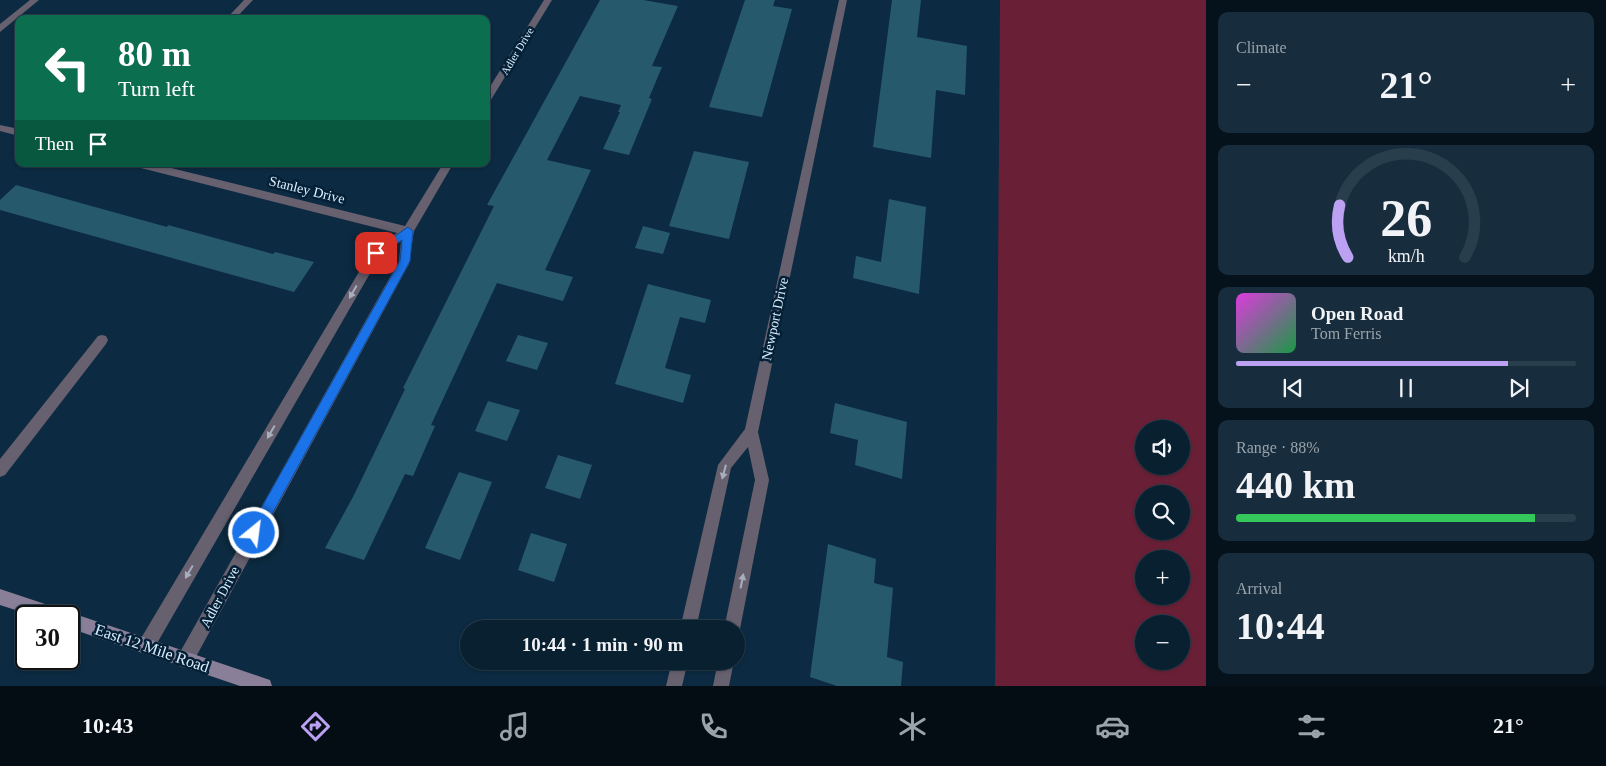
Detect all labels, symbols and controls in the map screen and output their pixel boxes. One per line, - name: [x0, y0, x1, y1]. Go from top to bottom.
- street label: Adler Drive: [498, 25, 536, 77]
- icon: left: [35, 35, 100, 100]
- text: 80 m: [118, 35, 191, 74]
- text: Climate: [1236, 39, 1287, 56]
- text: 21°: [1379, 64, 1433, 106]
- text: −: [1236, 69, 1252, 100]
- text: +: [1560, 69, 1576, 100]
- text: Turn left: [118, 76, 195, 101]
- icon: arrive: [84, 130, 112, 158]
- text: Then: [35, 133, 74, 154]
- street label: Stanley Drive: [268, 173, 346, 207]
- text: 26: [1380, 190, 1432, 247]
- pin: [355, 232, 397, 274]
- icon: arrive: [362, 239, 390, 267]
- text: km/h: [1388, 246, 1424, 266]
- street label: Newport Drive: [759, 276, 791, 362]
- one-way arrow: [349, 285, 358, 298]
- text: Open Road: [1311, 303, 1403, 324]
- text: Tom Ferris: [1311, 325, 1381, 342]
- icon: previous: [1279, 374, 1307, 402]
- icon: pause: [1392, 374, 1420, 402]
- icon: next: [1505, 374, 1533, 402]
- map controls: [1135, 420, 1190, 670]
- button: sound: [1135, 420, 1190, 475]
- one-way arrow: [267, 424, 275, 439]
- text: Range · 88%: [1236, 439, 1320, 456]
- one-way arrow: [720, 464, 728, 479]
- text: 440 km: [1236, 464, 1355, 506]
- button: search: [1135, 485, 1190, 540]
- position arrow: [227, 506, 279, 558]
- button: +: [1135, 550, 1190, 605]
- street label: Adler Drive: [198, 564, 242, 630]
- one-way arrow: [184, 565, 193, 578]
- one-way arrow: [738, 573, 746, 589]
- text: Arrival: [1236, 580, 1282, 597]
- speed limit sign: 30: [15, 605, 80, 670]
- text: 10:44: [1236, 605, 1325, 647]
- button: −: [1135, 615, 1190, 670]
- street label: East 12 Mile Road: [93, 621, 211, 675]
- text: 10:44 · 1 min · 90 m: [522, 634, 683, 655]
- icon: directions: [298, 709, 333, 744]
- icon: music: [497, 709, 532, 744]
- icon: phone: [696, 709, 731, 744]
- icon: climate: [895, 709, 930, 744]
- icon: car: [1095, 709, 1130, 744]
- icon: filters: [1294, 709, 1329, 744]
- text: 10:43: [82, 713, 133, 738]
- text: 21°: [1493, 713, 1524, 738]

